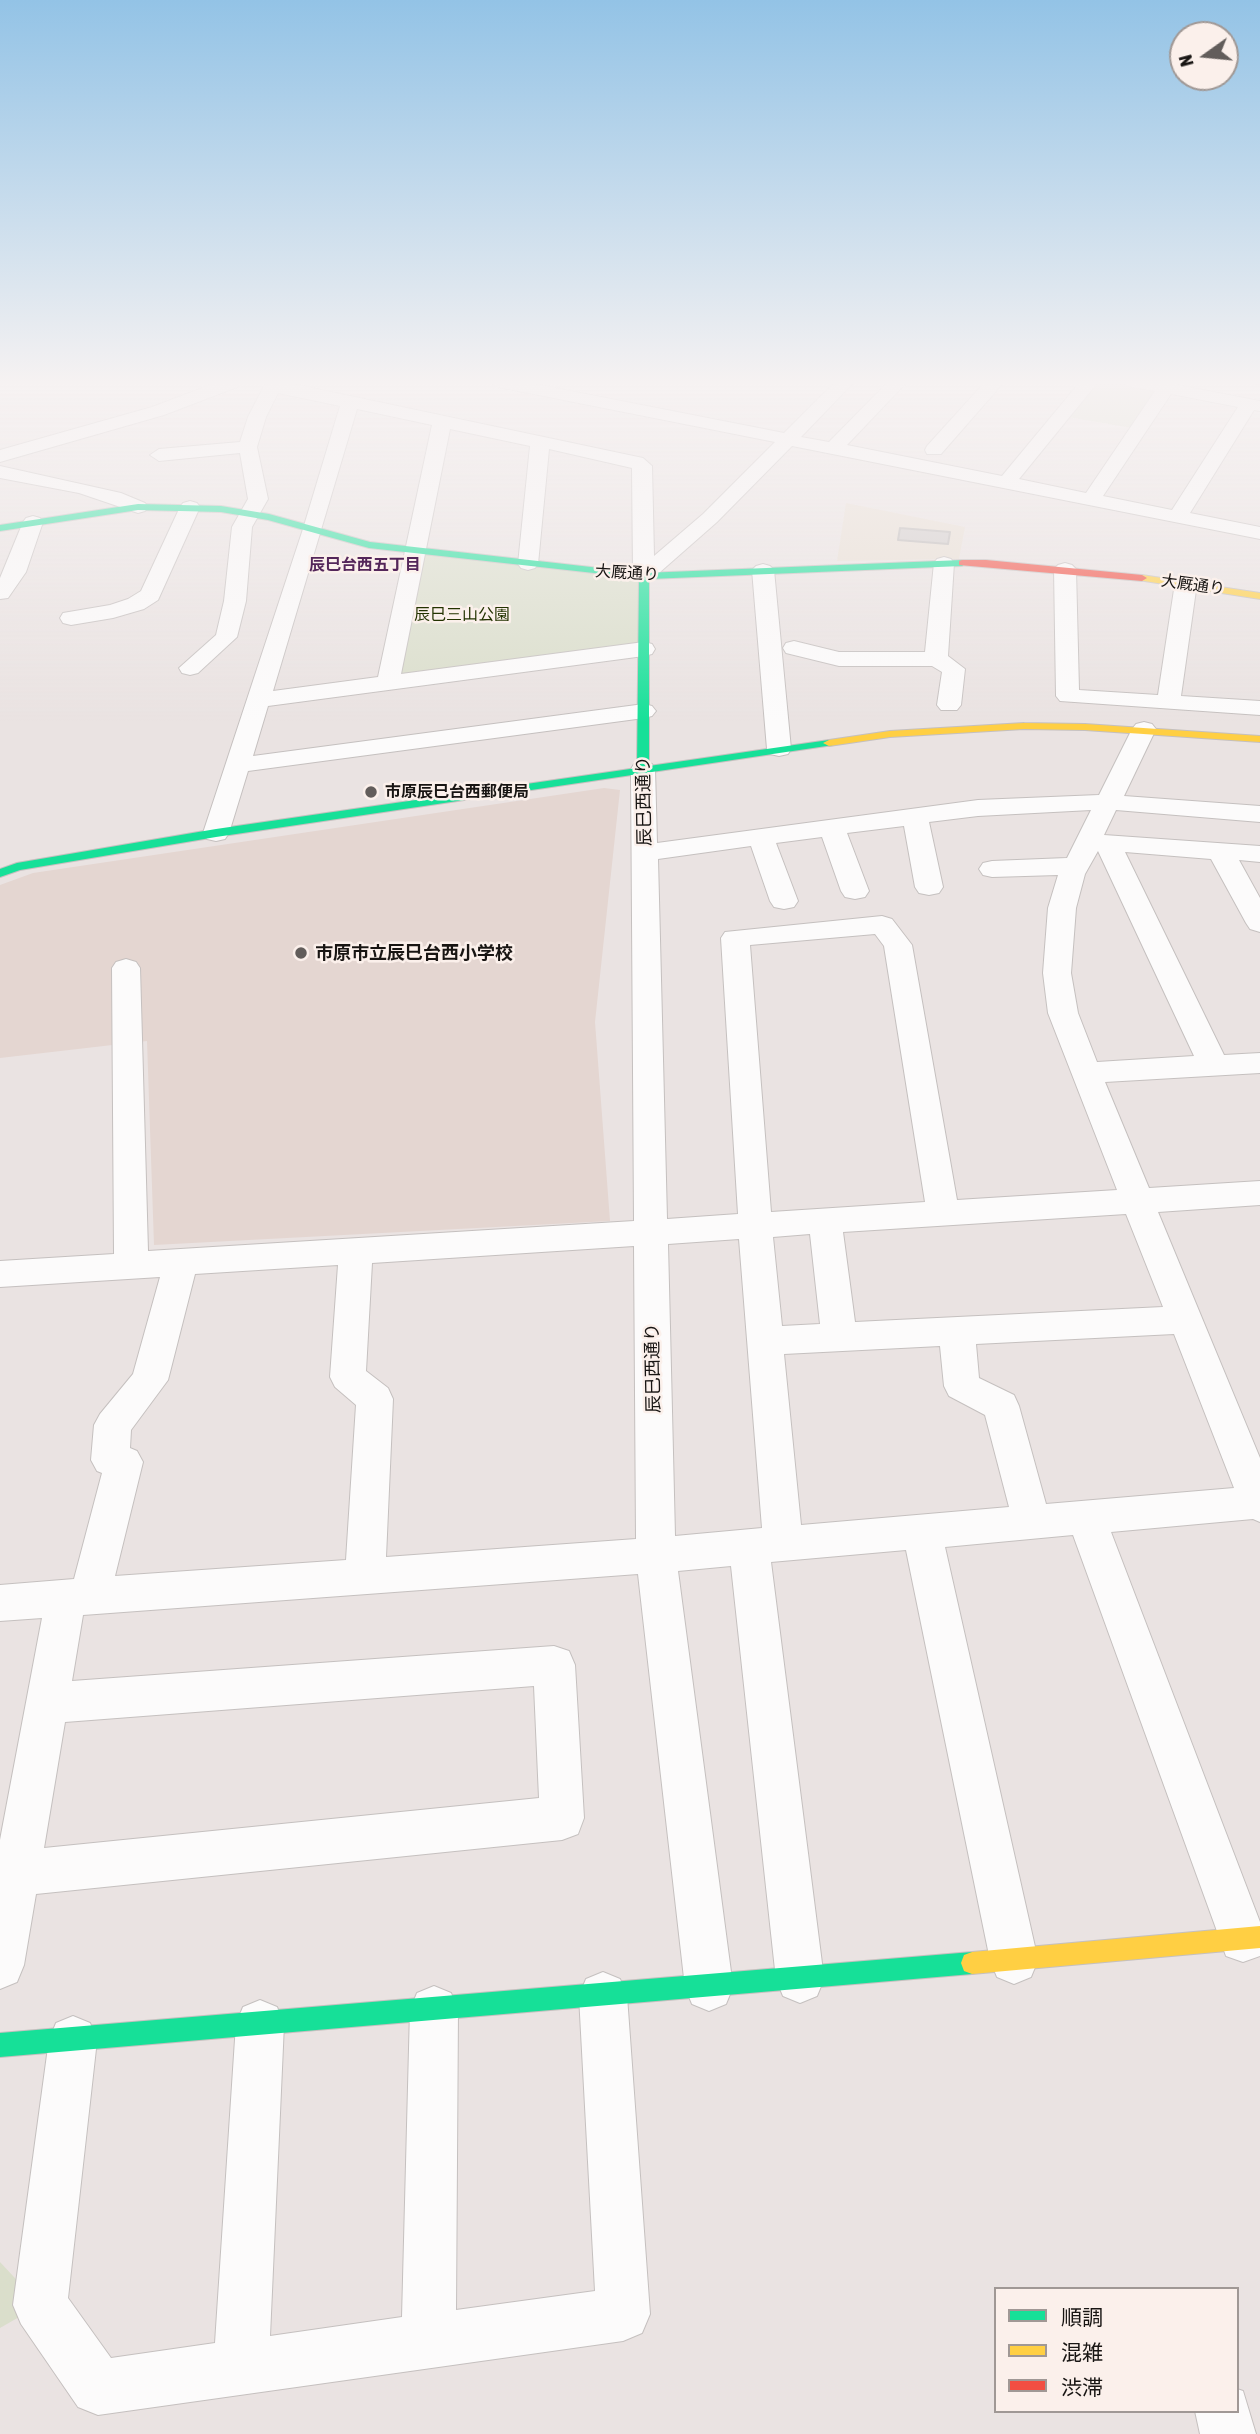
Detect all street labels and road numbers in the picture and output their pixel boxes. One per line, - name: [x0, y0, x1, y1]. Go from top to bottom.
- street label: 大厩通り: [595, 562, 659, 584]
- street label: 大厩通り: [1160, 571, 1226, 599]
- street label: 辰巳西通り: [632, 756, 656, 846]
- street label: 辰巳西通り: [641, 1323, 665, 1413]

